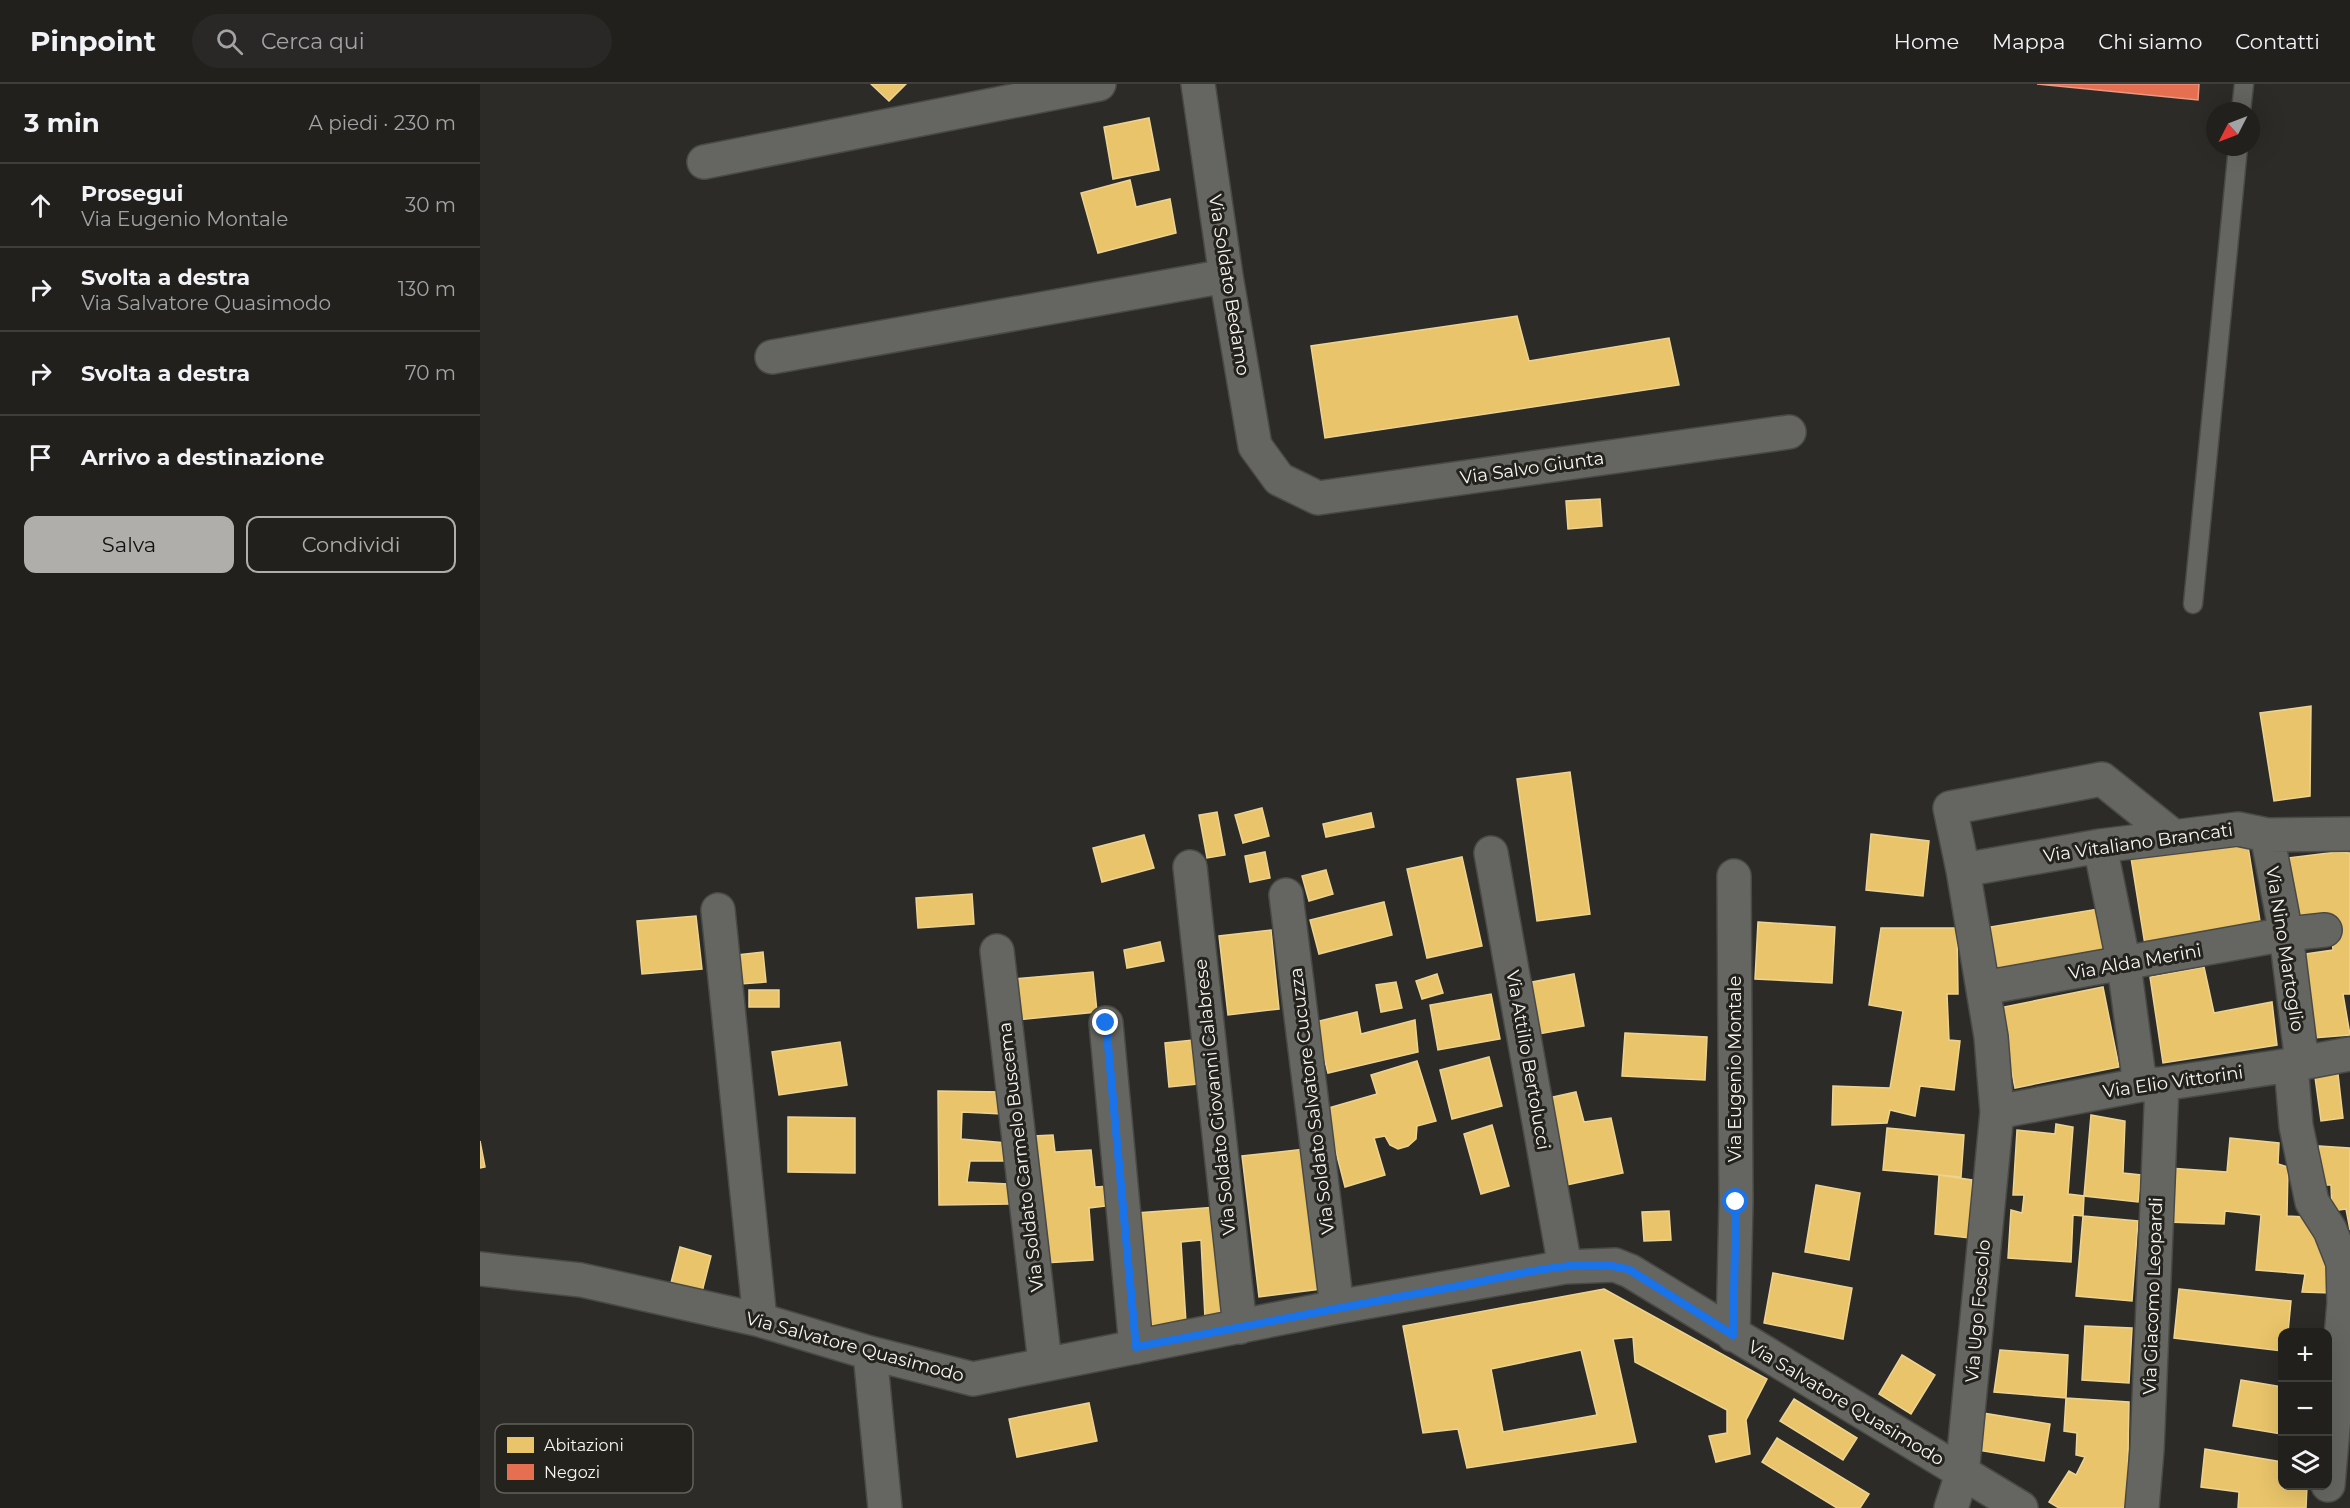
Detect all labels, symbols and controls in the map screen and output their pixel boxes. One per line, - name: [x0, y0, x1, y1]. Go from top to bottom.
- search box: [192, 14, 612, 68]
- text: Pinpoint: [30, 24, 156, 58]
- icon: search: [213, 25, 246, 58]
- text: Cerca qui: [261, 28, 365, 55]
- text: Home: [1894, 29, 1959, 54]
- text: Mappa: [1992, 29, 2065, 54]
- text: Chi siamo: [2098, 29, 2202, 54]
- text: Contatti: [2235, 29, 2320, 54]
- north arrow: [2206, 102, 2260, 156]
- text: 3 min: [24, 107, 100, 139]
- text: A piedi · 230 m: [309, 111, 456, 135]
- text: Prosegui: [81, 180, 183, 207]
- icon: ahead: [24, 189, 57, 222]
- text: 30 m: [405, 193, 456, 217]
- street label: Via Soldato Bedamo: [1204, 193, 1254, 377]
- text: Via Eugenio Montale: [81, 207, 288, 231]
- text: Svolta a destra: [81, 264, 250, 291]
- icon: right: [24, 273, 57, 306]
- text: 130 m: [398, 277, 456, 301]
- text: Via Salvatore Quasimodo: [81, 291, 331, 315]
- icon: right: [24, 357, 57, 390]
- text: Svolta a destra: [81, 360, 250, 387]
- text: 70 m: [405, 361, 456, 385]
- icon: arrive: [24, 441, 57, 474]
- text: Arrivo a destinazione: [81, 444, 324, 471]
- street label: Via Salvo Giunta: [1459, 447, 1605, 489]
- button: Salva: [24, 516, 234, 573]
- button: Condividi: [246, 516, 456, 573]
- street label: Via Vitaliano Brancati: [2042, 819, 2234, 867]
- street label: Via Nino Martoglio: [2261, 865, 2309, 1033]
- street label: Via Alda Merini: [2067, 939, 2203, 985]
- street label: Via Soldato Giovanni Calabrese: [1190, 958, 1240, 1236]
- street label: Via Soldato Salvatore Cucuzza: [1285, 966, 1339, 1236]
- street label: Via Attilio Bertolucci: [1501, 968, 1555, 1152]
- street label: Via Eugenio Montale: [1724, 976, 1746, 1162]
- route end: [1092, 1009, 1118, 1035]
- street label: Via Soldato Carmelo Buscema: [994, 1021, 1048, 1293]
- street label: Via Elio Vittorini: [2101, 1061, 2245, 1103]
- route start: [1722, 1188, 1748, 1214]
- street label: Via Giacomo Leopardi: [2139, 1197, 2167, 1395]
- street label: Via Ugo Foscolo: [1961, 1239, 1995, 1383]
- street label: Via Salvatore Quasimodo: [743, 1307, 967, 1387]
- map controls: [2278, 1328, 2332, 1490]
- button: +: [2278, 1328, 2332, 1382]
- street label: Via Salvatore Quasimodo: [1744, 1336, 1948, 1470]
- button: −: [2278, 1382, 2332, 1436]
- legend: [495, 1424, 693, 1493]
- text: Abitazioni: [544, 1436, 624, 1455]
- button: layers: [2278, 1436, 2332, 1490]
- text: Negozi: [544, 1463, 600, 1482]

